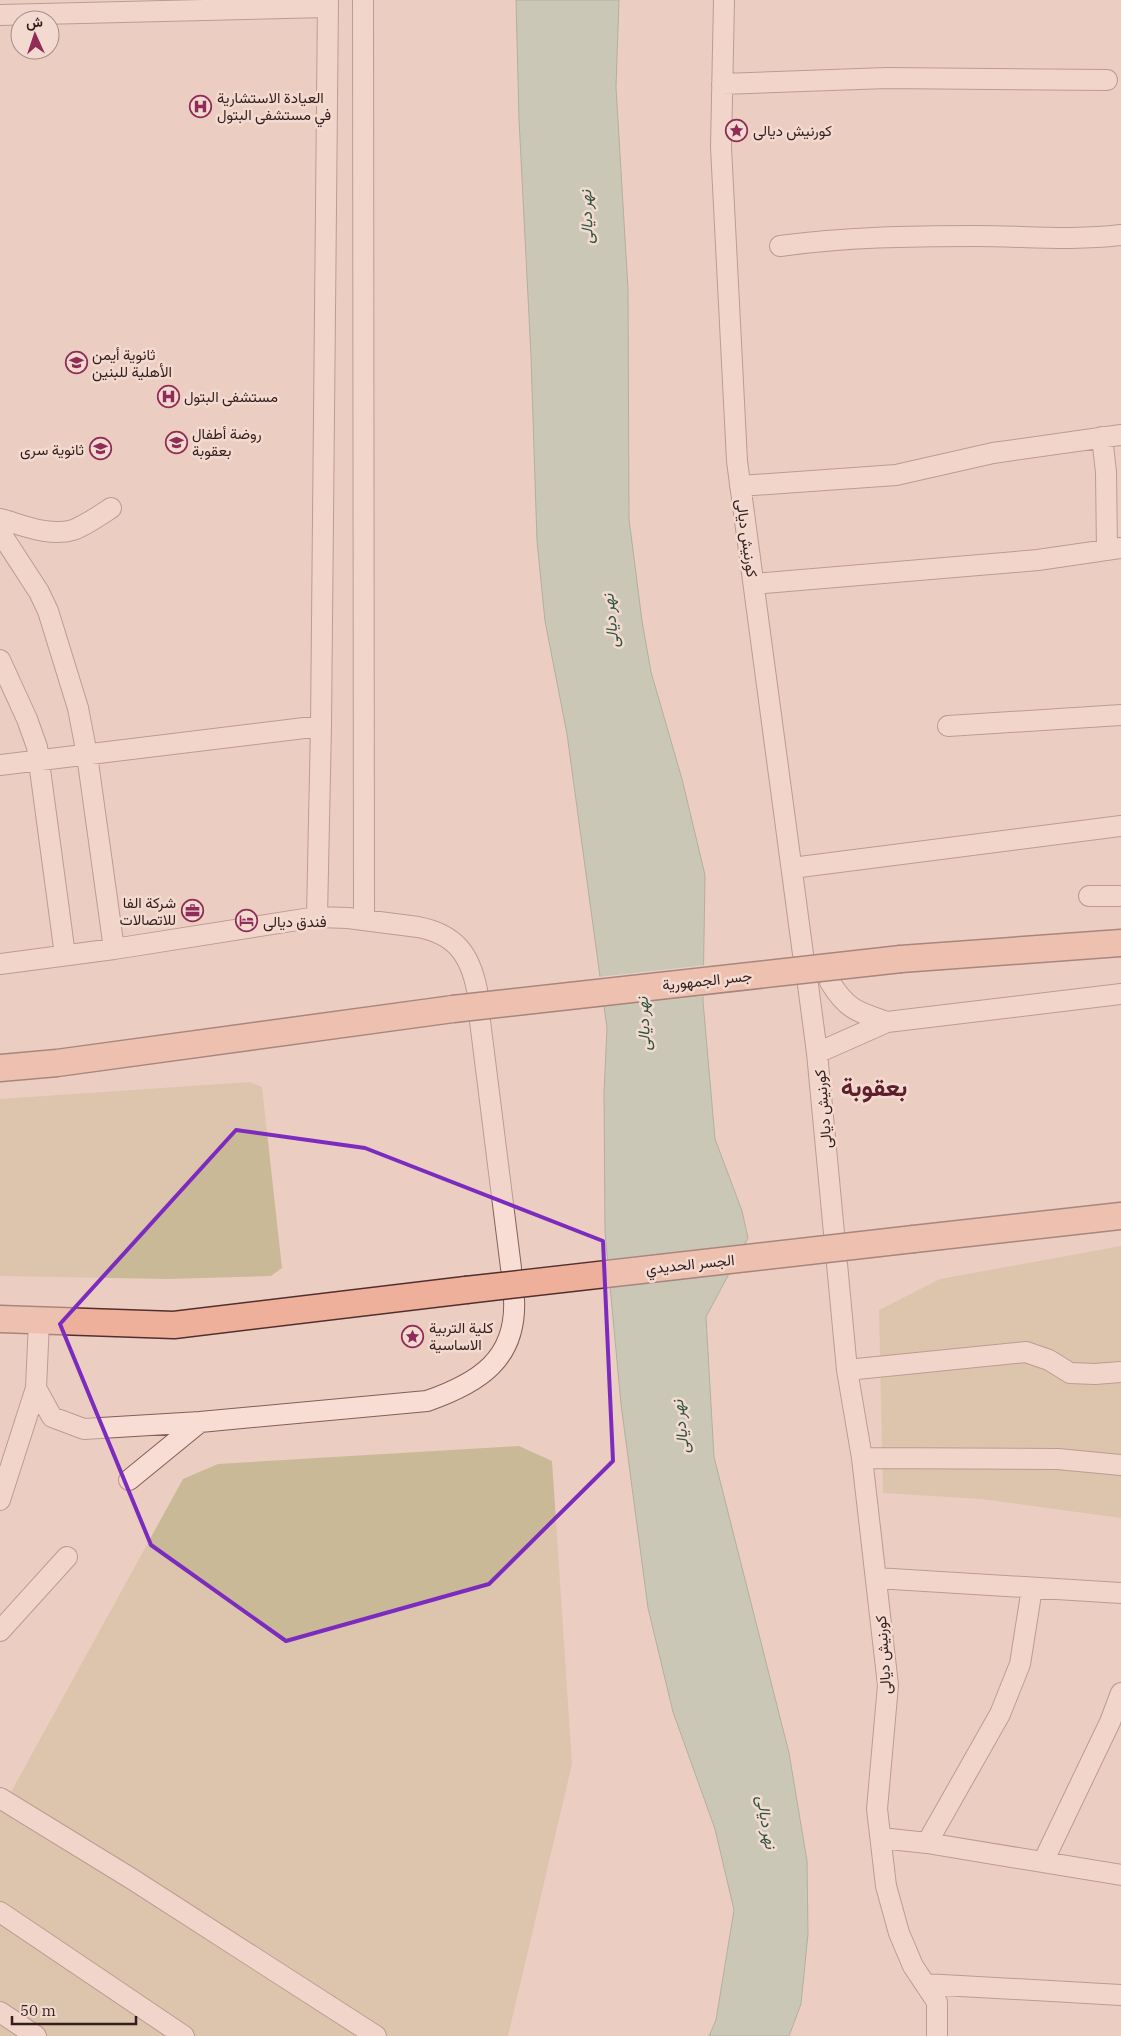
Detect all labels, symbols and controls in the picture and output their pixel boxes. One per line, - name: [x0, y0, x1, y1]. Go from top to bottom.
- north arrow: [10, 10, 60, 60]
- text: ش: [25, 13, 43, 31]
- place label: العيادة الاستشارية في مستشفى البتول: [217, 88, 331, 128]
- hospital icon: العيادة الاستشارية في مستشفى البتول: [189, 94, 213, 118]
- place icon: كورنيش ديالى: [725, 118, 749, 142]
- place label: كورنيش ديالى: [753, 121, 832, 141]
- water label: نهر ديالى: [575, 188, 598, 244]
- place label: ثانوية أيمن الأهلية للبنين: [92, 345, 172, 382]
- school or university icon: ثانوية أيمن الأهلية للبنين: [64, 351, 88, 375]
- hospital icon: مستشفى البتول: [156, 384, 180, 408]
- place label: مستشفى البتول: [184, 387, 278, 407]
- place label: روضة أطفال بعقوبة: [192, 424, 262, 460]
- school or university icon: روضة أطفال بعقوبة: [164, 430, 188, 454]
- school or university icon: ثانوية سرى: [88, 437, 112, 461]
- place label: ثانوية سرى: [20, 440, 84, 460]
- street label: كورنيش ديالى: [731, 498, 762, 579]
- water label: نهر ديالى: [597, 592, 624, 649]
- place label: شركة الفا للاتصالات: [120, 893, 176, 929]
- office icon: شركة الفا للاتصالات: [180, 899, 204, 923]
- hotel icon: فندق ديالى: [235, 909, 259, 933]
- place label: فندق ديالى: [263, 912, 327, 932]
- street label: جسر الجمهورية: [661, 966, 753, 994]
- water label: نهر ديالى: [632, 995, 655, 1051]
- street label: كورنيش ديالى: [810, 1068, 837, 1149]
- district label: بعقوبة: [841, 1070, 907, 1103]
- street label: الجسر الحديدي: [645, 1250, 736, 1282]
- place label: كلية التربية الاساسية: [429, 1318, 494, 1354]
- place icon: كلية التربية الاساسية: [401, 1324, 425, 1348]
- water label: نهر ديالى: [667, 1397, 694, 1455]
- street label: كورنيش ديالى: [871, 1615, 896, 1695]
- water label: نهر ديالى: [751, 1794, 782, 1852]
- scale bar: [12, 1994, 136, 2026]
- text: 50 m: [20, 2001, 56, 2020]

